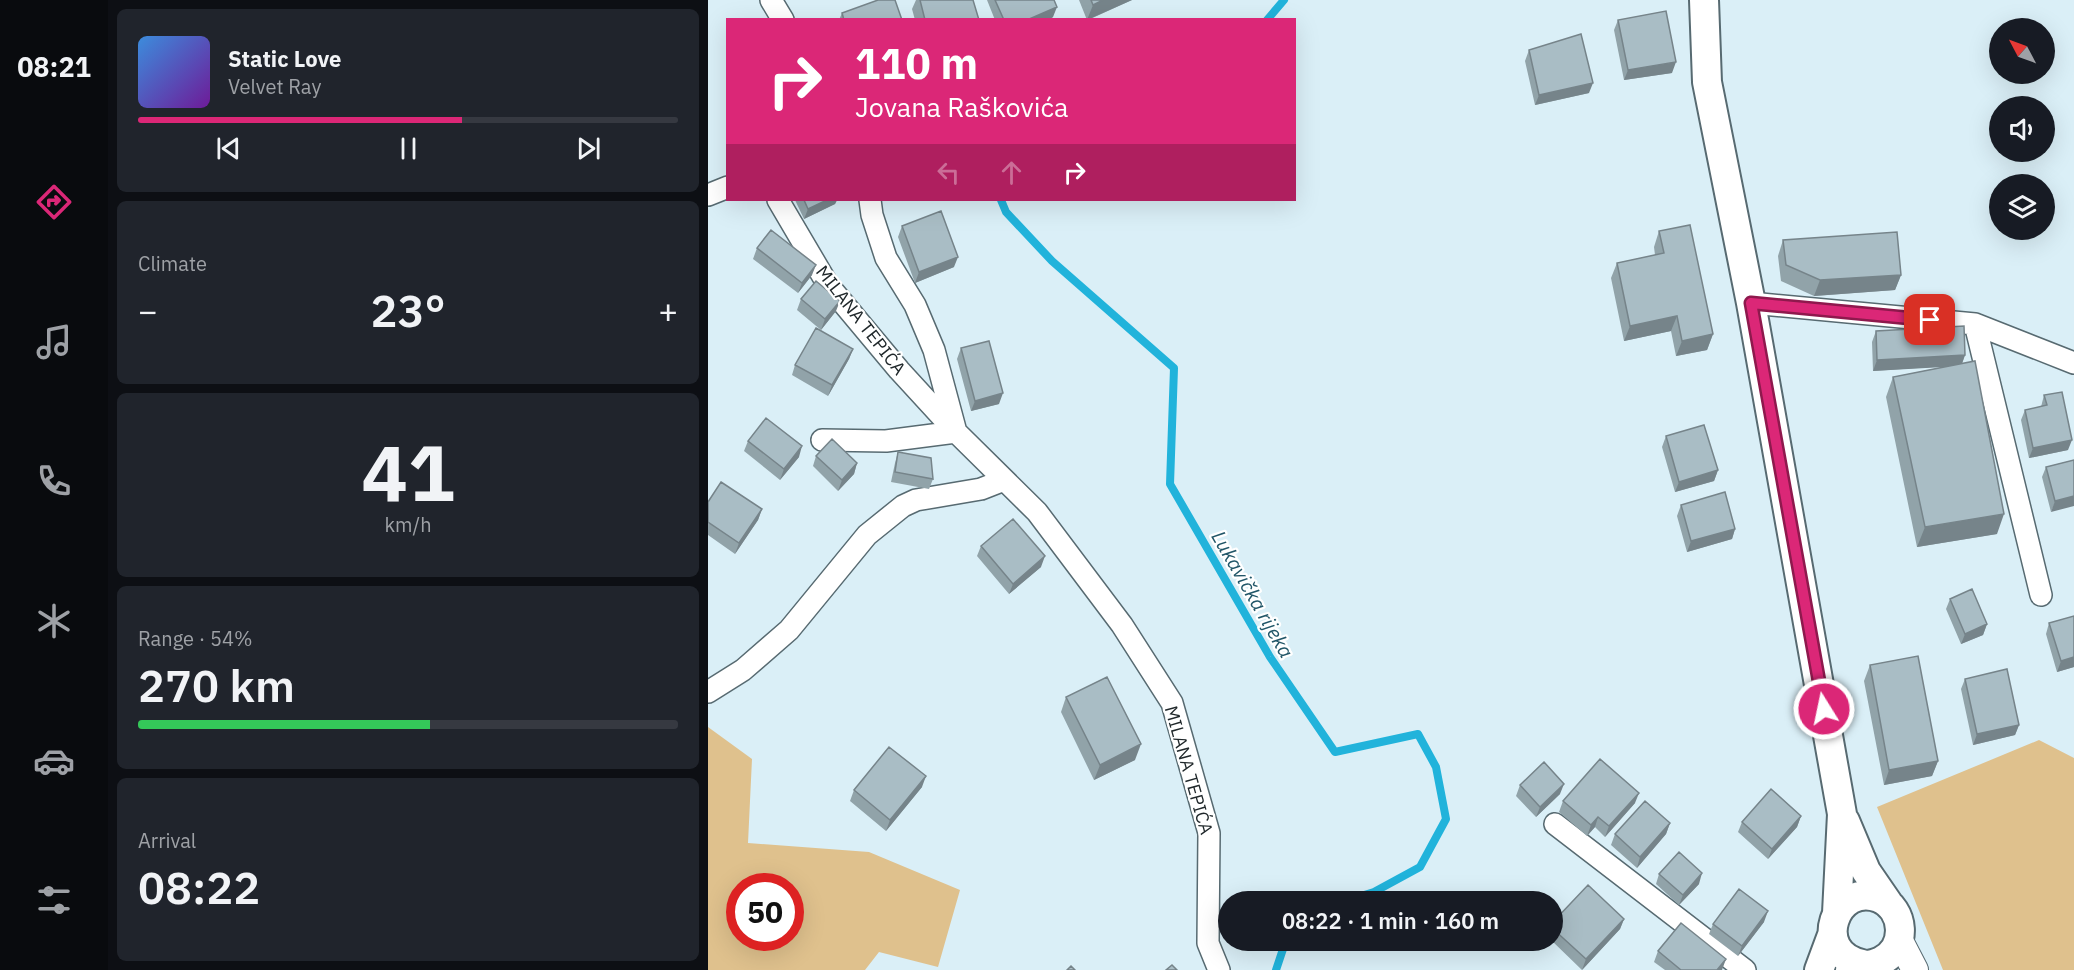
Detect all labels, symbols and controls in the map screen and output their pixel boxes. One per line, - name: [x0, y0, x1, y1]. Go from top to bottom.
- north arrow: [1989, 18, 2055, 84]
- map controls: [1989, 18, 2055, 240]
- text: 110 m: [855, 36, 978, 91]
- icon: right: [756, 42, 834, 120]
- text: Static Love: [228, 44, 341, 73]
- text: 08:21: [17, 49, 91, 84]
- text: Velvet Ray: [228, 73, 321, 100]
- text: Jovana Raškovića: [855, 89, 1069, 124]
- button: sound: [1989, 96, 2055, 162]
- icon: previous: [212, 132, 245, 165]
- icon: pause: [392, 132, 425, 165]
- icon: next: [572, 132, 605, 165]
- icon: left: [932, 156, 965, 189]
- icon: ahead: [995, 156, 1028, 189]
- icon: right: [1058, 156, 1091, 189]
- button: layers: [1989, 174, 2055, 240]
- icon: directions: [33, 181, 75, 223]
- text: Climate: [138, 250, 207, 277]
- street label: MILANA TEPIĆA: [811, 261, 911, 380]
- text: 23°: [370, 281, 446, 339]
- text: −: [138, 289, 158, 332]
- text: +: [658, 289, 678, 332]
- pin: [1904, 294, 1955, 345]
- icon: arrive: [1913, 303, 1946, 336]
- icon: music: [33, 321, 75, 363]
- text: 41: [361, 421, 455, 522]
- icon: phone: [33, 460, 75, 502]
- text: km/h: [384, 511, 432, 538]
- water label: Lukavička rijeka: [1206, 525, 1300, 663]
- icon: climate: [33, 600, 75, 642]
- text: Range · 54%: [138, 625, 253, 652]
- text: 270 km: [138, 656, 295, 714]
- position arrow: [1792, 677, 1856, 741]
- street label: MILANA TEPIĆA: [1160, 703, 1218, 837]
- icon: car: [33, 740, 75, 782]
- text: Arrival: [138, 827, 196, 854]
- text: 08:22: [138, 858, 260, 916]
- speed limit sign: 50: [726, 873, 804, 951]
- icon: filters: [33, 879, 75, 921]
- text: 08:22 · 1 min · 160 m: [1282, 906, 1499, 935]

